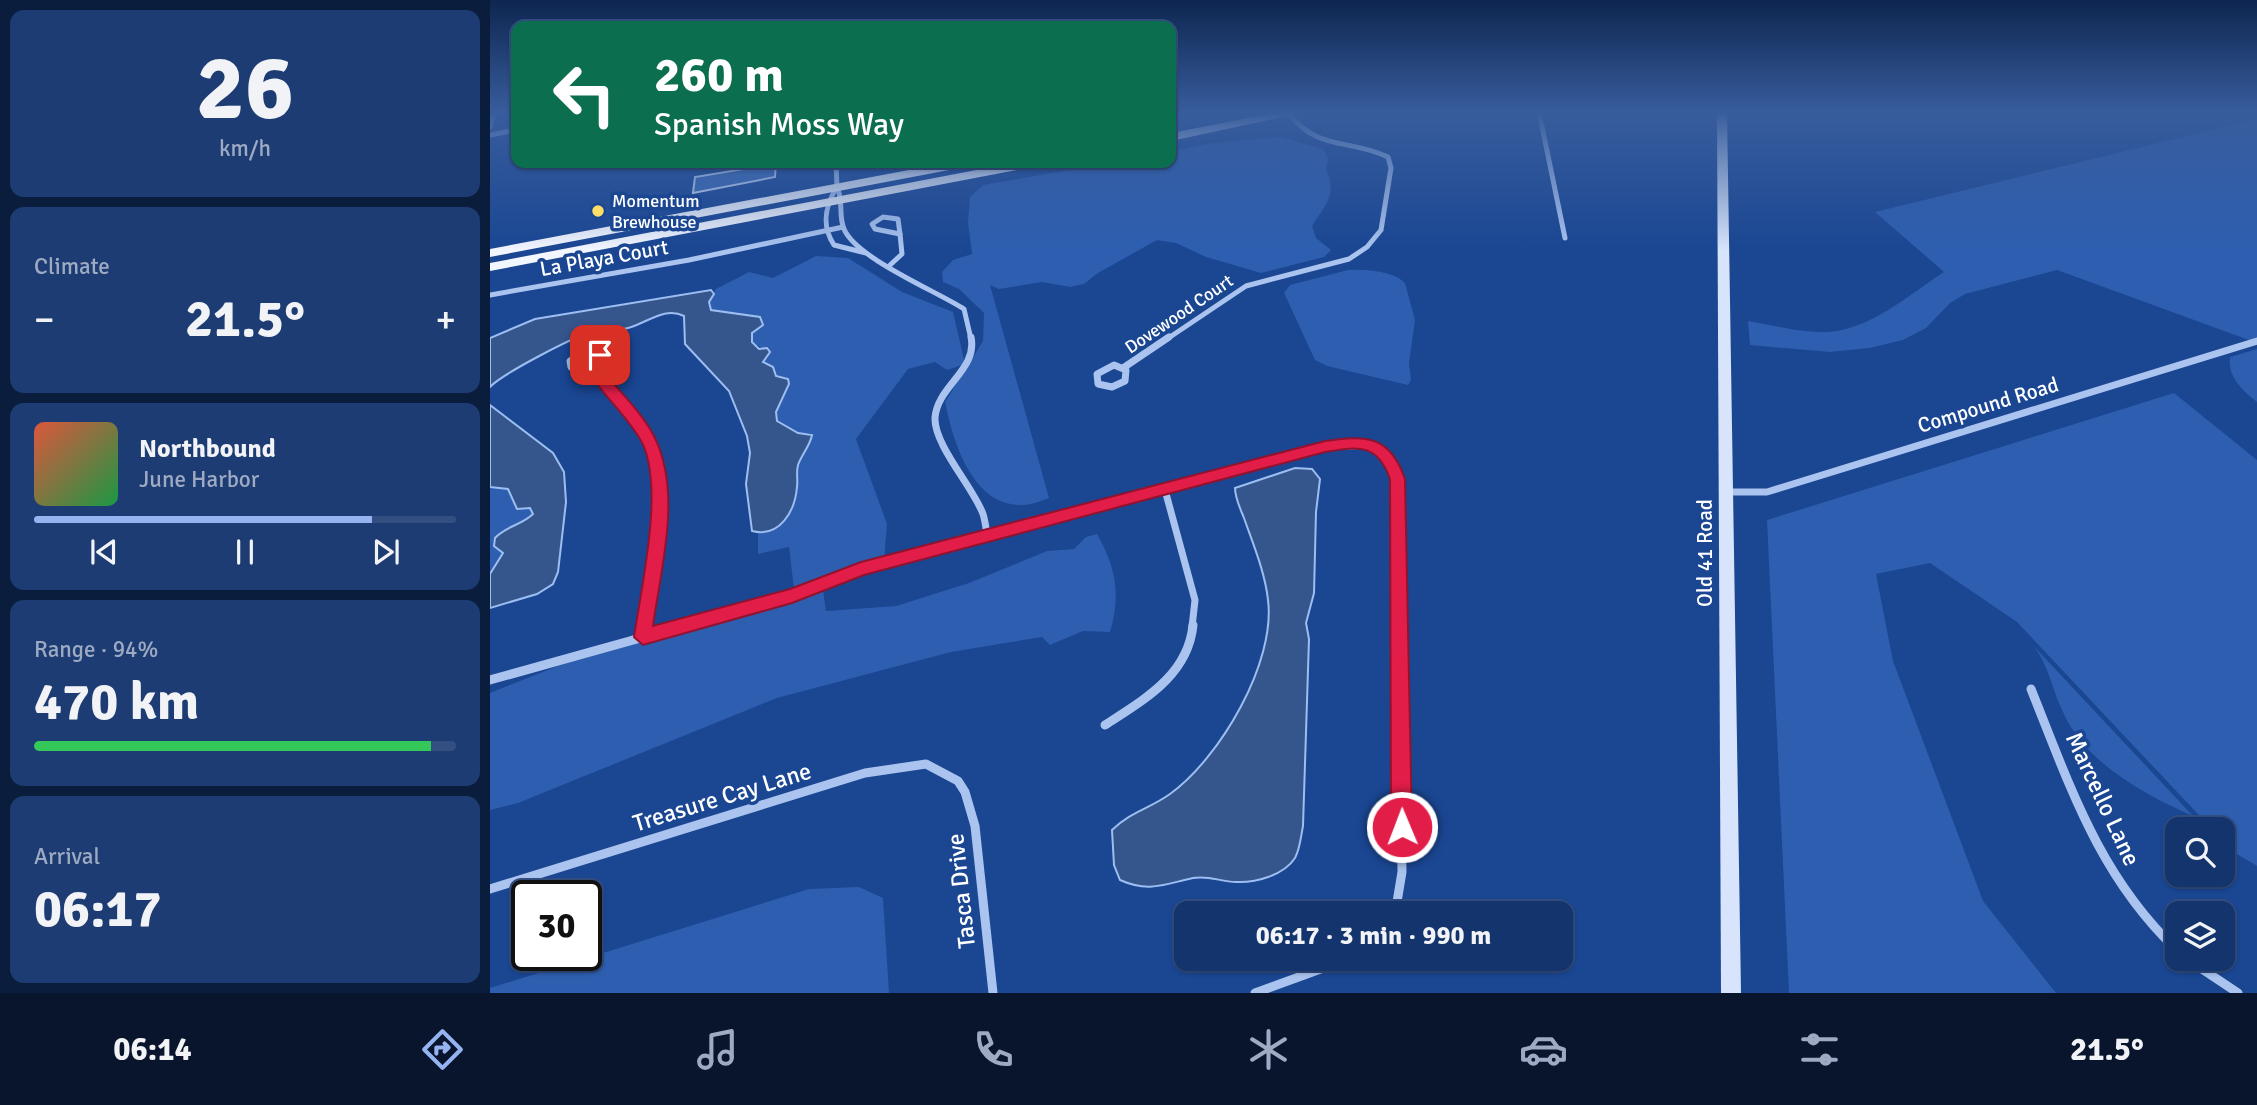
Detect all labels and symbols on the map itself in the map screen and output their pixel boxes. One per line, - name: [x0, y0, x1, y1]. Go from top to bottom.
- place label: Momentum Brewhouse: [612, 190, 700, 233]
- marker: Momentum Brewhouse: [590, 203, 606, 219]
- street label: La Playa Court: [538, 234, 670, 282]
- street label: Dovewood Court: [1121, 270, 1237, 358]
- pin: [570, 325, 630, 385]
- street label: Compound Road: [1914, 371, 2062, 439]
- street label: Old 41 Road: [1692, 499, 1718, 607]
- street label: Marcello Lane: [2059, 727, 2147, 871]
- street label: Treasure Cay Lane: [629, 756, 815, 838]
- position arrow: [1365, 790, 1439, 864]
- street label: Tasca Drive: [940, 832, 982, 950]
- speed limit sign: 30: [511, 880, 602, 971]

